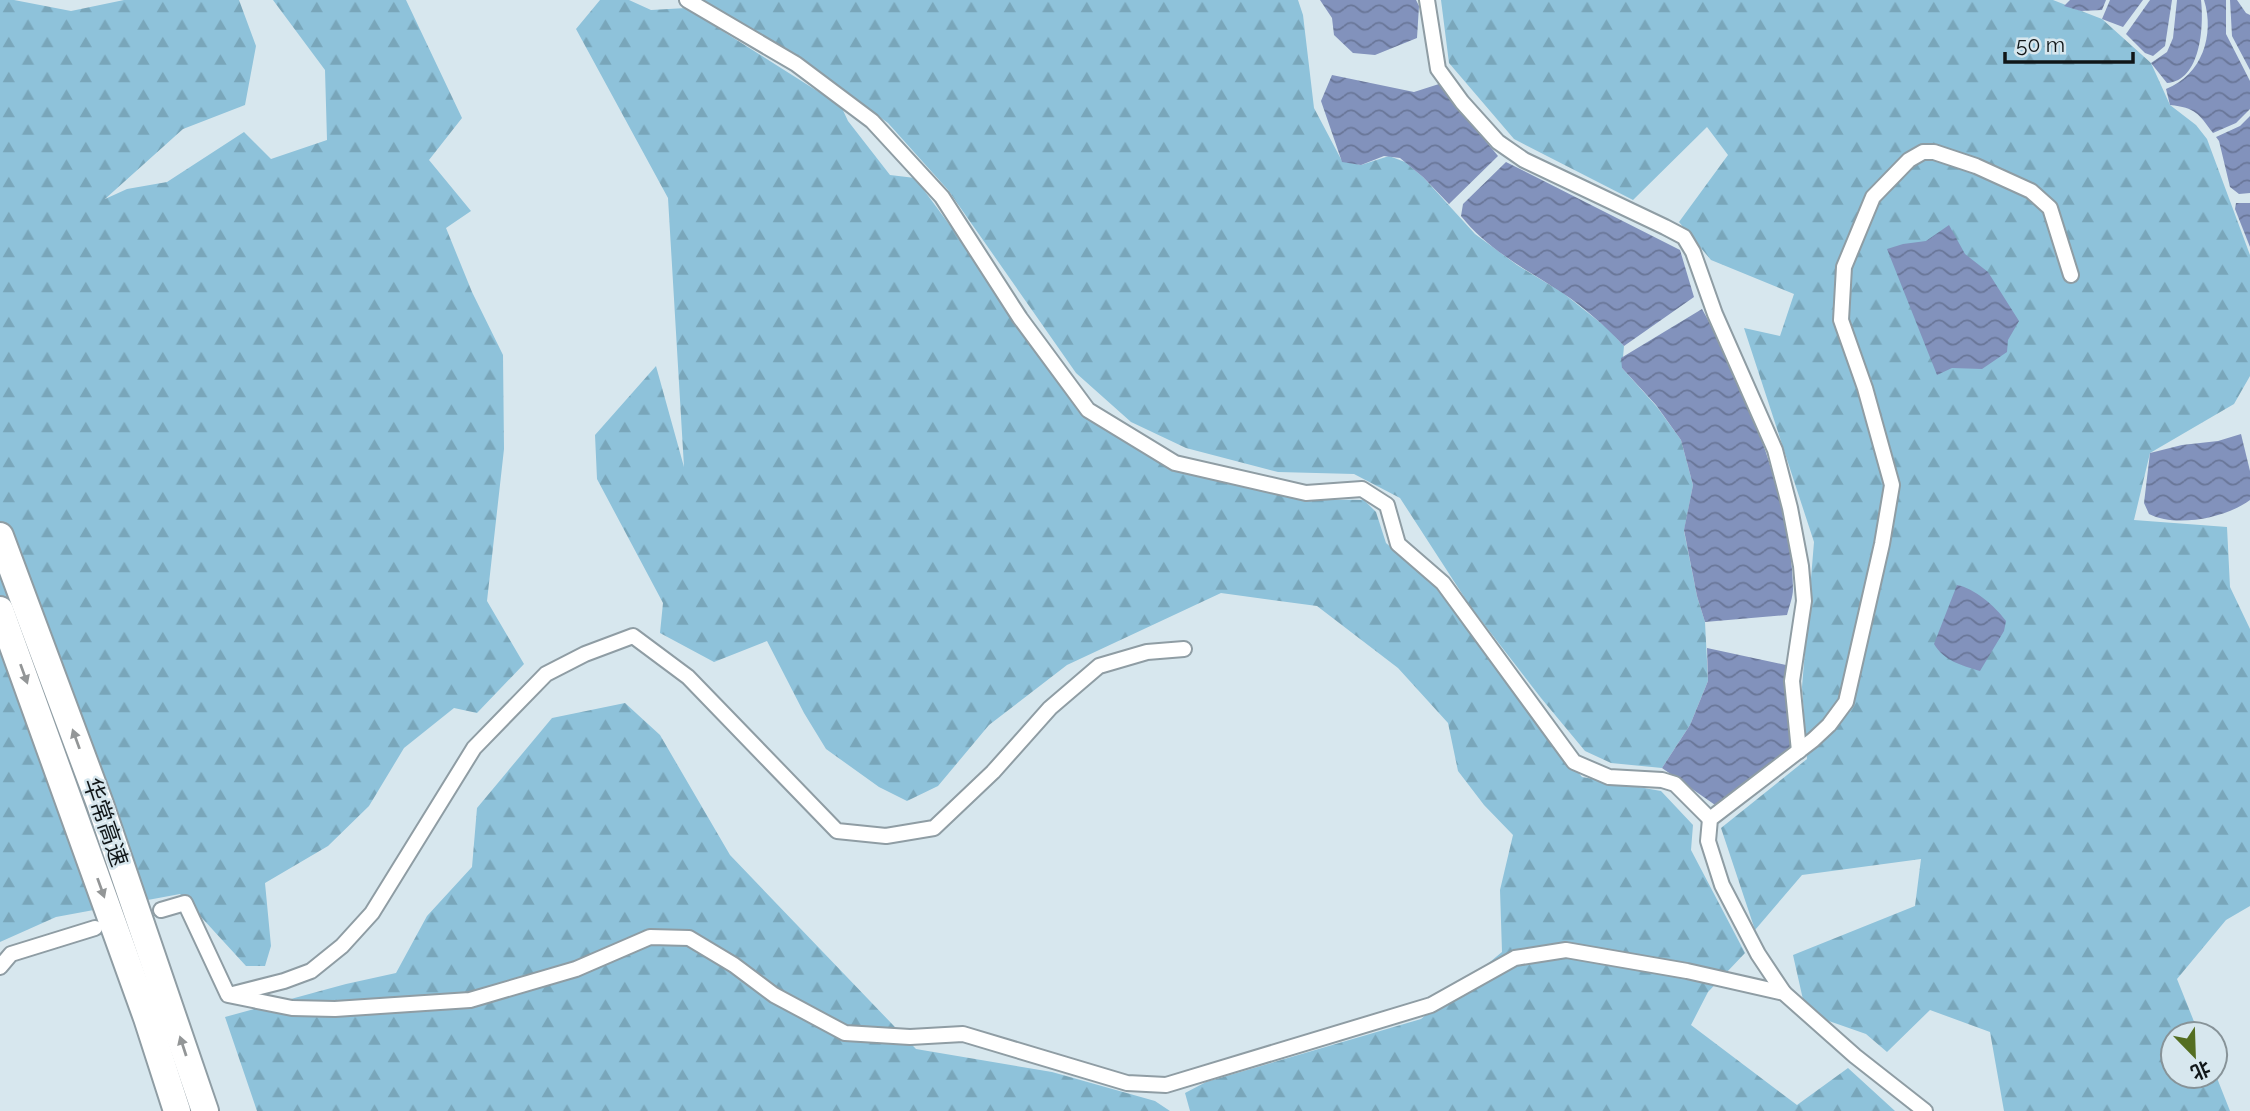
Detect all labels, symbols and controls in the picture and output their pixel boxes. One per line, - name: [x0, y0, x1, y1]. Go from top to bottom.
- scale bar: [2005, 21, 2133, 65]
- text: 50 m: [2016, 32, 2065, 57]
- one-way arrow: [18, 664, 29, 685]
- one-way arrow: [70, 728, 81, 749]
- street label: 华常高速: [78, 774, 134, 870]
- one-way arrow: [96, 878, 107, 899]
- north arrow: [2159, 1020, 2229, 1090]
- one-way arrow: [177, 1036, 188, 1057]
- text: 北: [2188, 1057, 2214, 1084]

